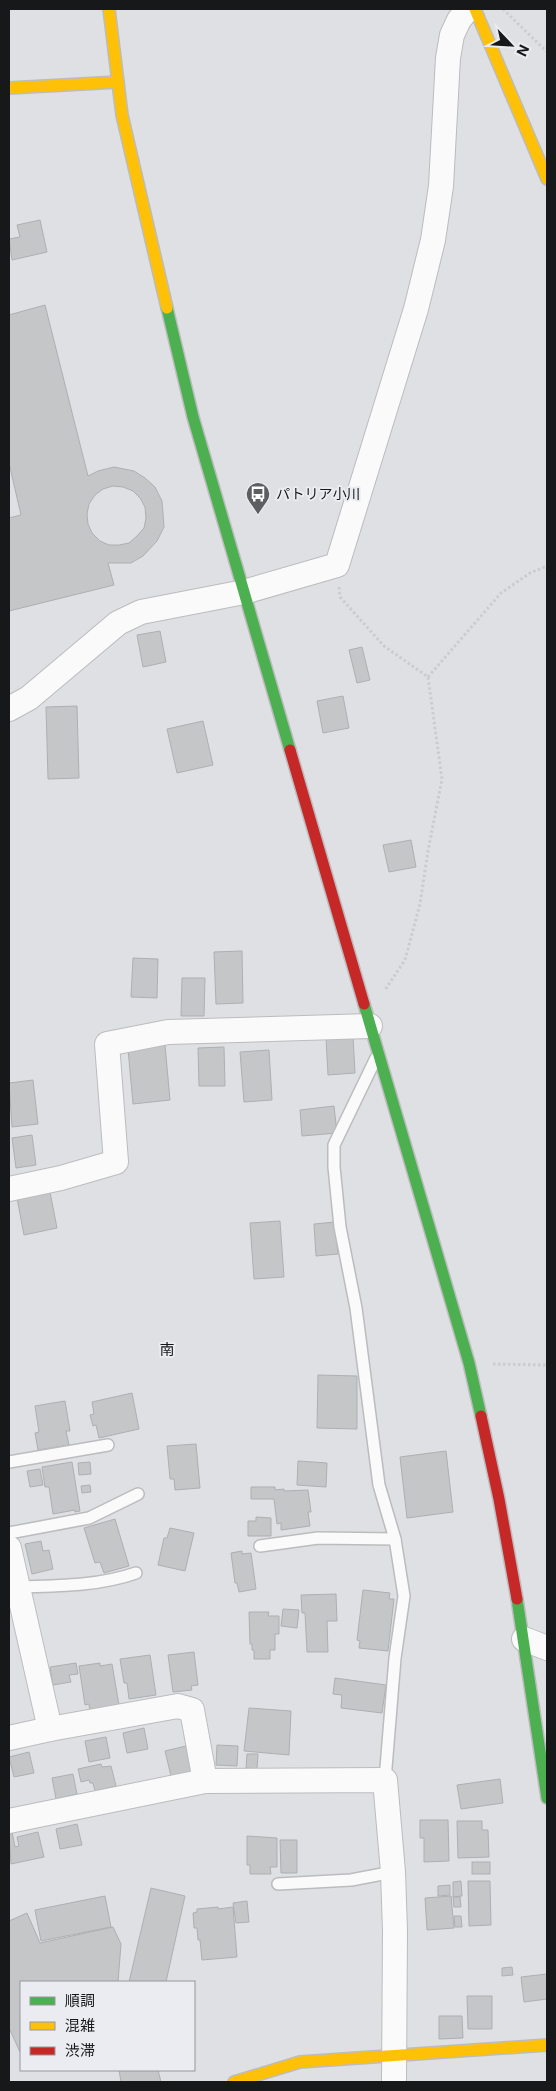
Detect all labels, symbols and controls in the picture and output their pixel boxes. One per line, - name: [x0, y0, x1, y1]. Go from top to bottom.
- north arrow: [486, 20, 536, 70]
- text: N: [513, 42, 533, 59]
- bus stop icon: パトリア小川: [245, 481, 271, 515]
- place label: パトリア小川: [276, 485, 360, 502]
- district label: 南: [159, 1340, 175, 1359]
- legend: [20, 1981, 195, 2071]
- text: 順調: [65, 1991, 95, 2010]
- text: 混雑: [65, 2016, 95, 2035]
- text: 渋滞: [65, 2041, 95, 2060]

